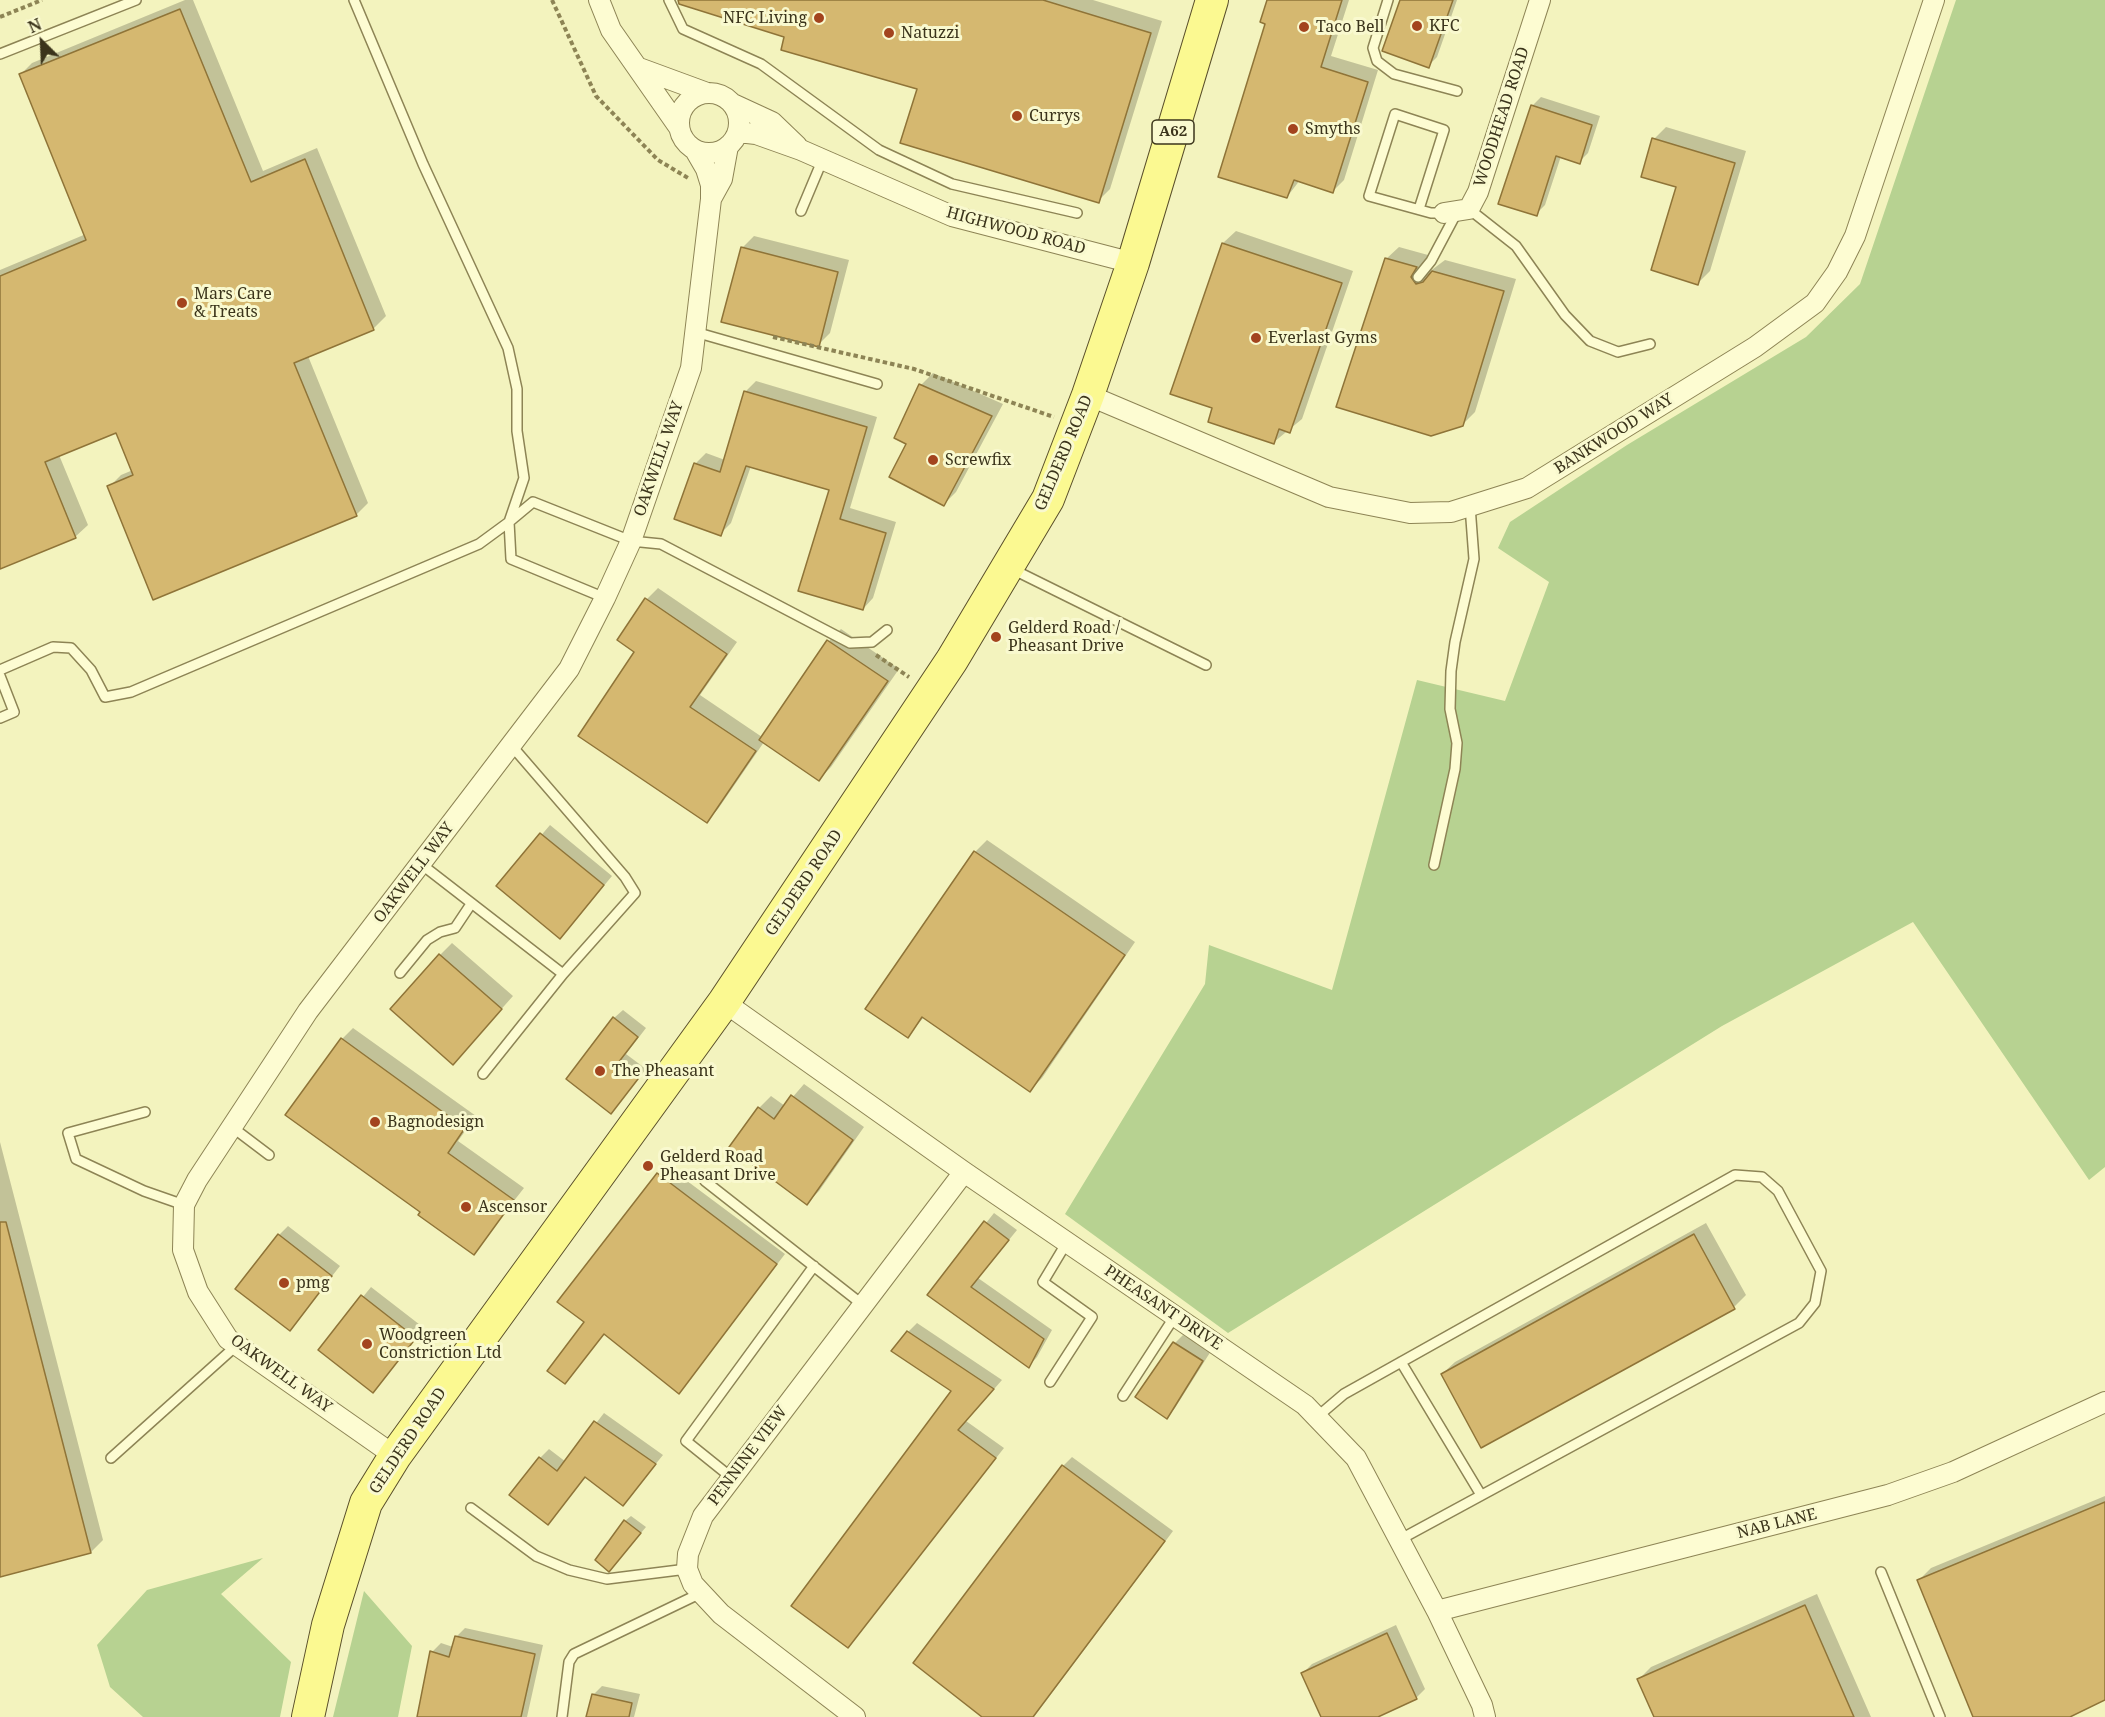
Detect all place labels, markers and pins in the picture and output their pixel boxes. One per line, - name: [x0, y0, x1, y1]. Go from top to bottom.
- place label: NFC Living: [723, 8, 807, 28]
- marker: NFC Living: [812, 11, 826, 25]
- place label: KFC: [1429, 16, 1459, 36]
- place label: Taco Bell: [1316, 17, 1385, 37]
- marker: KFC: [1410, 19, 1424, 33]
- marker: Taco Bell: [1297, 20, 1311, 34]
- place label: Natuzzi: [901, 23, 959, 43]
- marker: Natuzzi: [882, 26, 896, 40]
- place label: Currys: [1029, 106, 1080, 126]
- marker: Currys: [1010, 109, 1024, 123]
- place label: Smyths: [1305, 119, 1361, 139]
- marker: Smyths: [1286, 122, 1300, 136]
- place label: Mars Care & Treats: [194, 284, 272, 322]
- marker: Mars Care & Treats: [175, 296, 189, 310]
- place label: Everlast Gyms: [1268, 328, 1377, 348]
- marker: Everlast Gyms: [1249, 331, 1263, 345]
- place label: Screwfix: [945, 450, 1011, 470]
- marker: Screwfix: [926, 453, 940, 467]
- place label: Gelderd Road / Pheasant Drive: [1008, 618, 1124, 656]
- marker: Gelderd Road / Pheasant Drive: [989, 630, 1003, 644]
- place label: The Pheasant: [612, 1061, 714, 1081]
- marker: The Pheasant: [593, 1064, 607, 1078]
- place label: Bagnodesign: [387, 1112, 484, 1132]
- marker: Bagnodesign: [368, 1115, 382, 1129]
- place label: Gelderd Road Pheasant Drive: [660, 1147, 776, 1185]
- marker: Gelderd Road Pheasant Drive: [641, 1159, 655, 1173]
- place label: Ascensor: [478, 1197, 547, 1217]
- marker: Ascensor: [459, 1200, 473, 1214]
- place label: pmg: [296, 1273, 330, 1293]
- marker: pmg: [277, 1276, 291, 1290]
- place label: Woodgreen Constriction Ltd: [379, 1325, 502, 1363]
- marker: Woodgreen Constriction Ltd: [360, 1337, 374, 1351]

